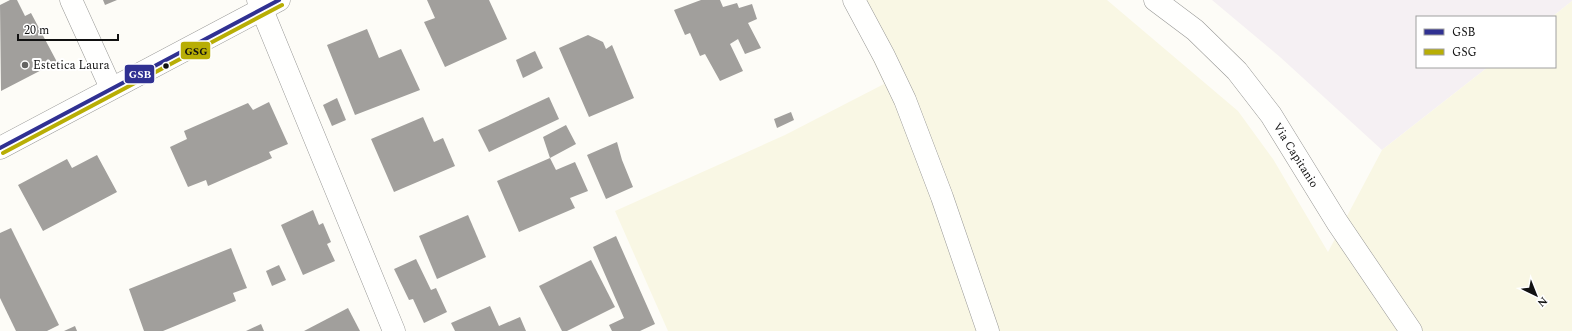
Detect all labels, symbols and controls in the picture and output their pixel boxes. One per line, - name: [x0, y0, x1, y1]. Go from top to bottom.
- scale bar: [18, 16, 118, 42]
- legend: [1416, 16, 1556, 68]
- text: 20 m: [24, 21, 49, 40]
- text: GSB: [1452, 23, 1476, 42]
- line badge: GSG: [180, 41, 211, 60]
- text: GSG: [184, 43, 208, 60]
- text: GSG: [1452, 43, 1477, 62]
- place label: Estetica Laura: [33, 56, 110, 75]
- marker: Estetica Laura: [20, 60, 30, 70]
- unlabelled marker: [161, 61, 171, 71]
- line badge: GSB: [124, 64, 155, 84]
- text: GSB: [129, 66, 151, 83]
- street label: Via Capitanio: [1268, 119, 1323, 192]
- north arrow: [1516, 275, 1556, 315]
- text: N: [1533, 293, 1552, 311]

